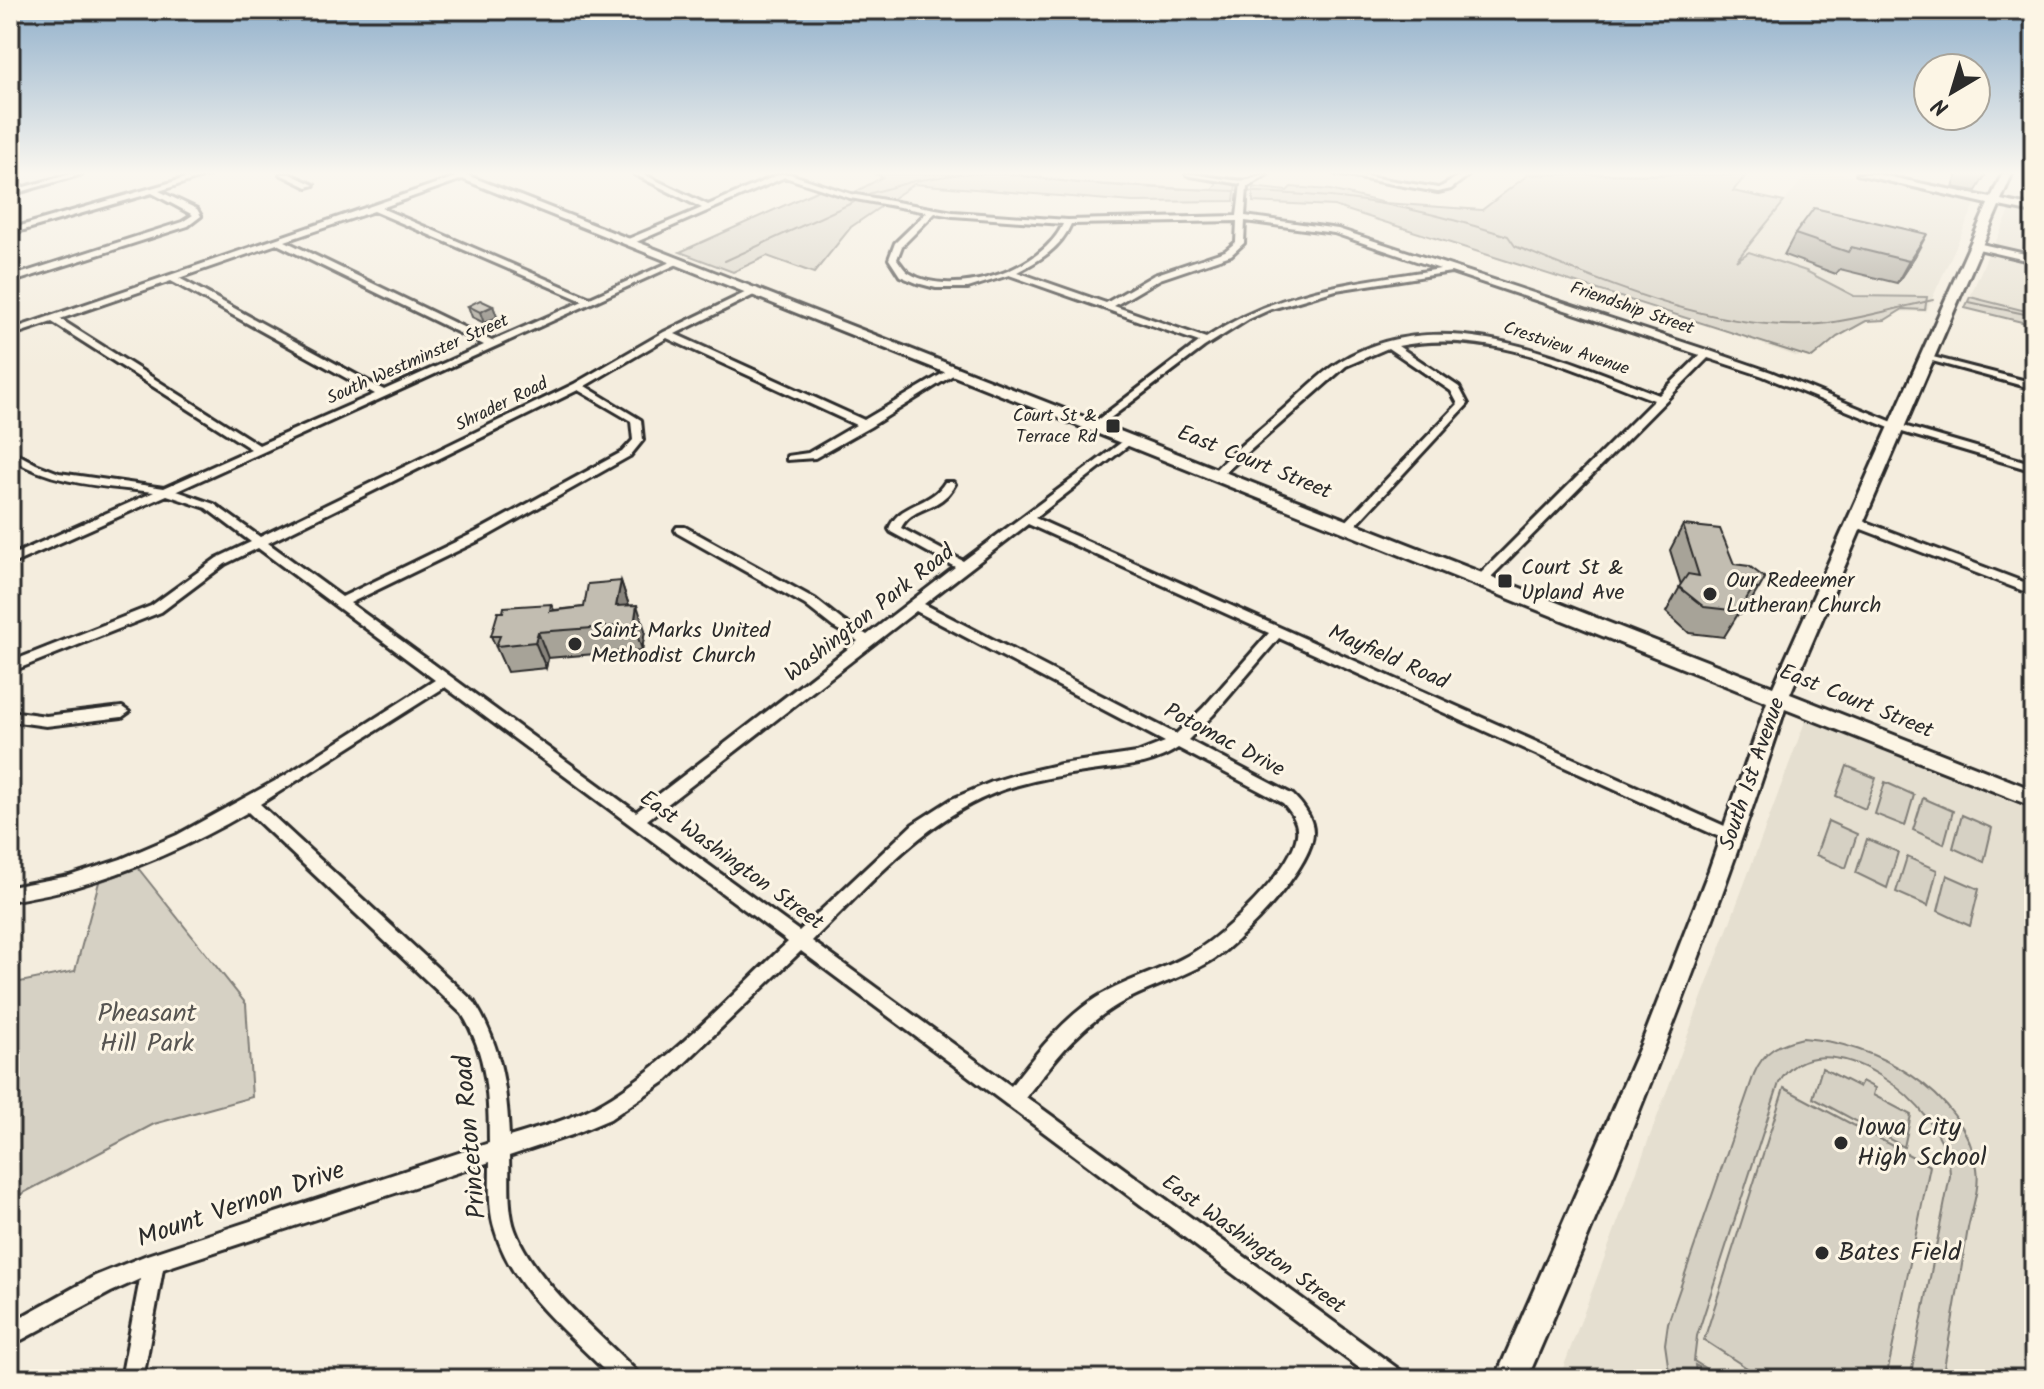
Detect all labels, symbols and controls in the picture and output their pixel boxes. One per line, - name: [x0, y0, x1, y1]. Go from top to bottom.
- north arrow: [1912, 52, 1992, 132]
- text: N: [1925, 88, 1957, 124]
- street label: Friendship Street: [1566, 274, 1699, 344]
- street label: South Westminster Street: [322, 306, 515, 413]
- street label: Crestview Avenue: [1499, 314, 1633, 384]
- street label: Shrader Road: [451, 370, 554, 440]
- place label: Court St & Terrace Rd: [1013, 402, 1098, 452]
- street label: East Court Street: [1171, 416, 1337, 510]
- marker: Court St & Terrace Rd: [1104, 417, 1122, 435]
- street label: Washington Park Road: [777, 536, 963, 692]
- place label: Court St & Upland Ave: [1521, 551, 1625, 611]
- place label: Our Redeemer Lutheran Church: [1726, 564, 1881, 624]
- marker: Court St & Upland Ave: [1496, 572, 1514, 590]
- marker: Our Redeemer Lutheran Church: [1701, 585, 1719, 603]
- place label: Saint Marks United Methodist Church: [591, 614, 771, 674]
- street label: Mayfield Road: [1322, 616, 1455, 701]
- marker: Saint Marks United Methodist Church: [566, 635, 584, 653]
- street label: East Court Street: [1773, 655, 1939, 749]
- street label: South 1st Avenue: [1710, 693, 1796, 855]
- street label: Potomac Drive: [1157, 694, 1291, 788]
- street label: East Washington Street: [631, 782, 831, 940]
- park label: Pheasant Hill Park: [97, 993, 198, 1065]
- street label: Princeton Road: [443, 1052, 499, 1221]
- place label: Iowa City High School: [1857, 1107, 1987, 1179]
- marker: Iowa City High School: [1832, 1134, 1850, 1152]
- street label: Mount Vernon Drive: [131, 1150, 351, 1260]
- street label: East Washington Street: [1153, 1166, 1353, 1324]
- place label: Bates Field: [1838, 1232, 1962, 1274]
- marker: Bates Field: [1813, 1244, 1831, 1262]

